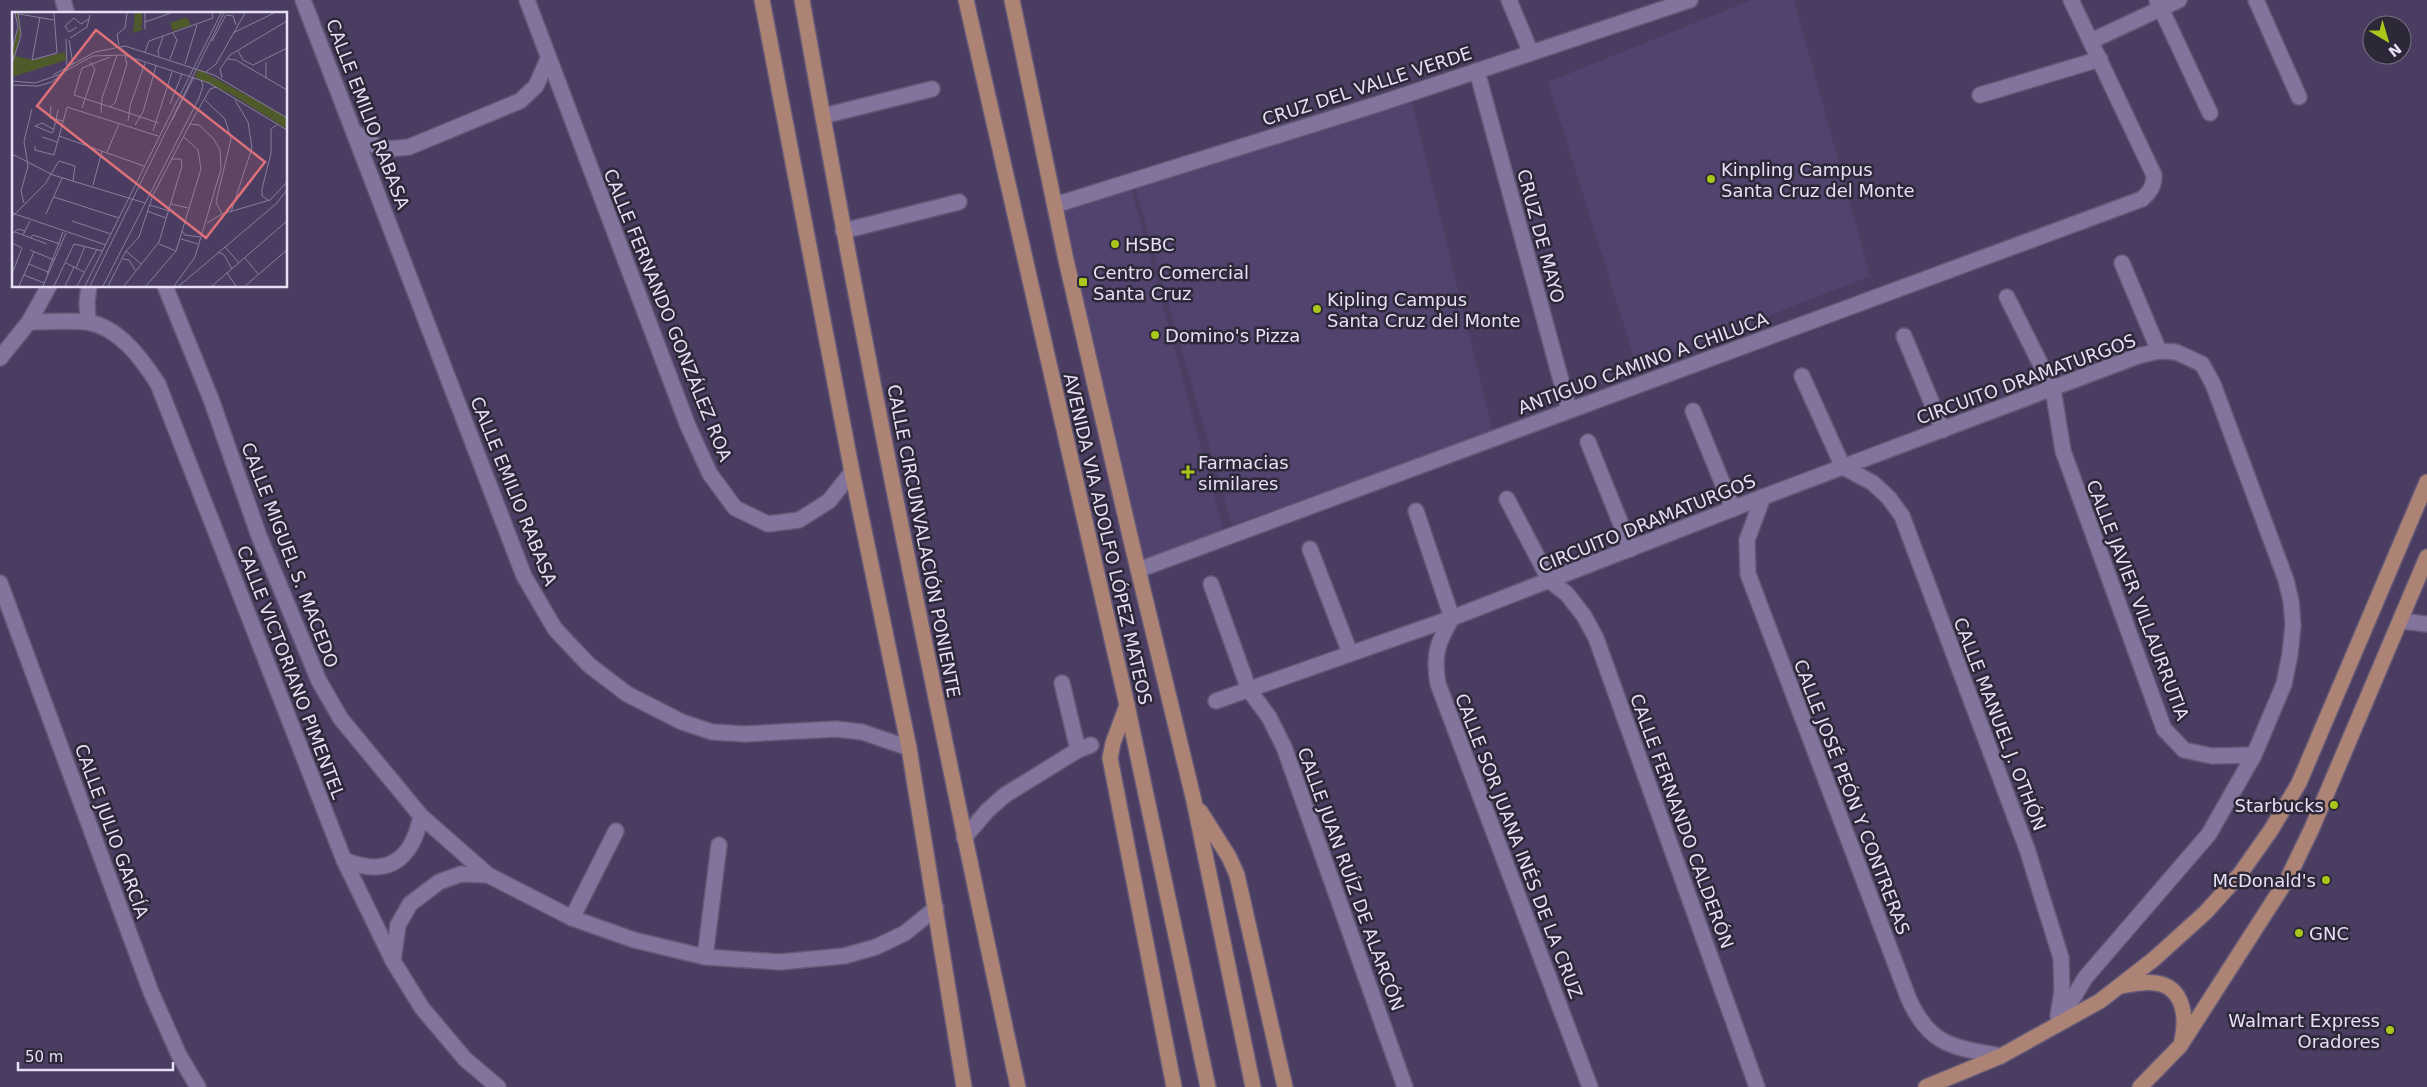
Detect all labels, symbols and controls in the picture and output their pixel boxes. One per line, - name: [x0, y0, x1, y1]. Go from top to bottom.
- inset map: [12, 12, 288, 288]
- north arrow: [2362, 15, 2412, 65]
- street label: CALLE EMILIO RABASA: [322, 16, 414, 213]
- text: N: [2385, 40, 2405, 60]
- street label: CRUZ DEL VALLE VERDE: [1260, 42, 1474, 130]
- place label: Kinpling Campus Santa Cruz del Monte: [1721, 159, 1915, 201]
- street label: CALLE FERNANDO GONZÁLEZ ROA: [600, 166, 737, 465]
- street label: CRUZ DE MAYO: [1513, 167, 1569, 305]
- marker: Kinpling Campus Santa Cruz del Monte: [1705, 173, 1717, 185]
- place label: HSBC: [1125, 234, 1175, 255]
- marker: HSBC: [1109, 238, 1121, 250]
- place label: Centro Comercial Santa Cruz: [1093, 262, 1249, 304]
- marker: Centro Comercial Santa Cruz: [1077, 276, 1089, 288]
- place label: Kipling Campus Santa Cruz del Monte: [1327, 289, 1521, 331]
- marker: Kipling Campus Santa Cruz del Monte: [1311, 303, 1323, 315]
- street label: ANTIGUO CAMINO A CHILUCA: [1515, 308, 1772, 418]
- place label: Domino's Pizza: [1165, 325, 1300, 346]
- marker: Domino's Pizza: [1149, 329, 1161, 341]
- street label: CIRCUITO DRAMATURGOS: [1913, 329, 2139, 429]
- street label: AVENIDA VIA ADOLFO LÓPEZ MATEOS: [1060, 371, 1156, 707]
- street label: CALLE CIRCUNVALACIÓN PONIENTE: [883, 382, 965, 700]
- street label: CALLE EMILIO RABASA: [466, 393, 562, 589]
- street label: CALLE MIGUEL S. MACEDO: [237, 439, 343, 671]
- place label: Farmacias similares: [1198, 452, 1289, 494]
- marker: Farmacias similares: [1182, 466, 1194, 478]
- street label: CIRCUITO DRAMATURGOS: [1535, 470, 1759, 576]
- street label: CALLE JAVIER VILLAURRUTIA: [2082, 477, 2194, 724]
- street label: CALLE VICTORIANO PIMENTEL: [233, 542, 349, 802]
- street label: CALLE MANUEL J. OTHÓN: [1950, 614, 2050, 834]
- street label: CALLE JOSÉ PEÓN Y CONTRERAS: [1790, 657, 1914, 937]
- street label: CALLE SOR JUANA INÉS DE LA CRUZ: [1451, 690, 1587, 1002]
- street label: CALLE FERNANDO CALDERÓN: [1626, 691, 1738, 951]
- street label: CALLE JULIO GARCÍA: [71, 741, 154, 922]
- street label: CALLE JUAN RUÍZ DE ALARCÓN: [1293, 744, 1409, 1014]
- place label: Starbucks: [2235, 795, 2324, 816]
- marker: Starbucks: [2328, 799, 2340, 811]
- place label: McDonald's: [2213, 870, 2316, 891]
- marker: McDonald's: [2320, 874, 2332, 886]
- place label: GNC: [2309, 923, 2349, 944]
- marker: GNC: [2293, 927, 2305, 939]
- place label: Walmart Express Oradores: [2228, 1010, 2380, 1052]
- marker: Walmart Express Oradores: [2384, 1024, 2396, 1036]
- scale bar: [18, 1040, 172, 1072]
- text: 50 m: [25, 1048, 63, 1066]

